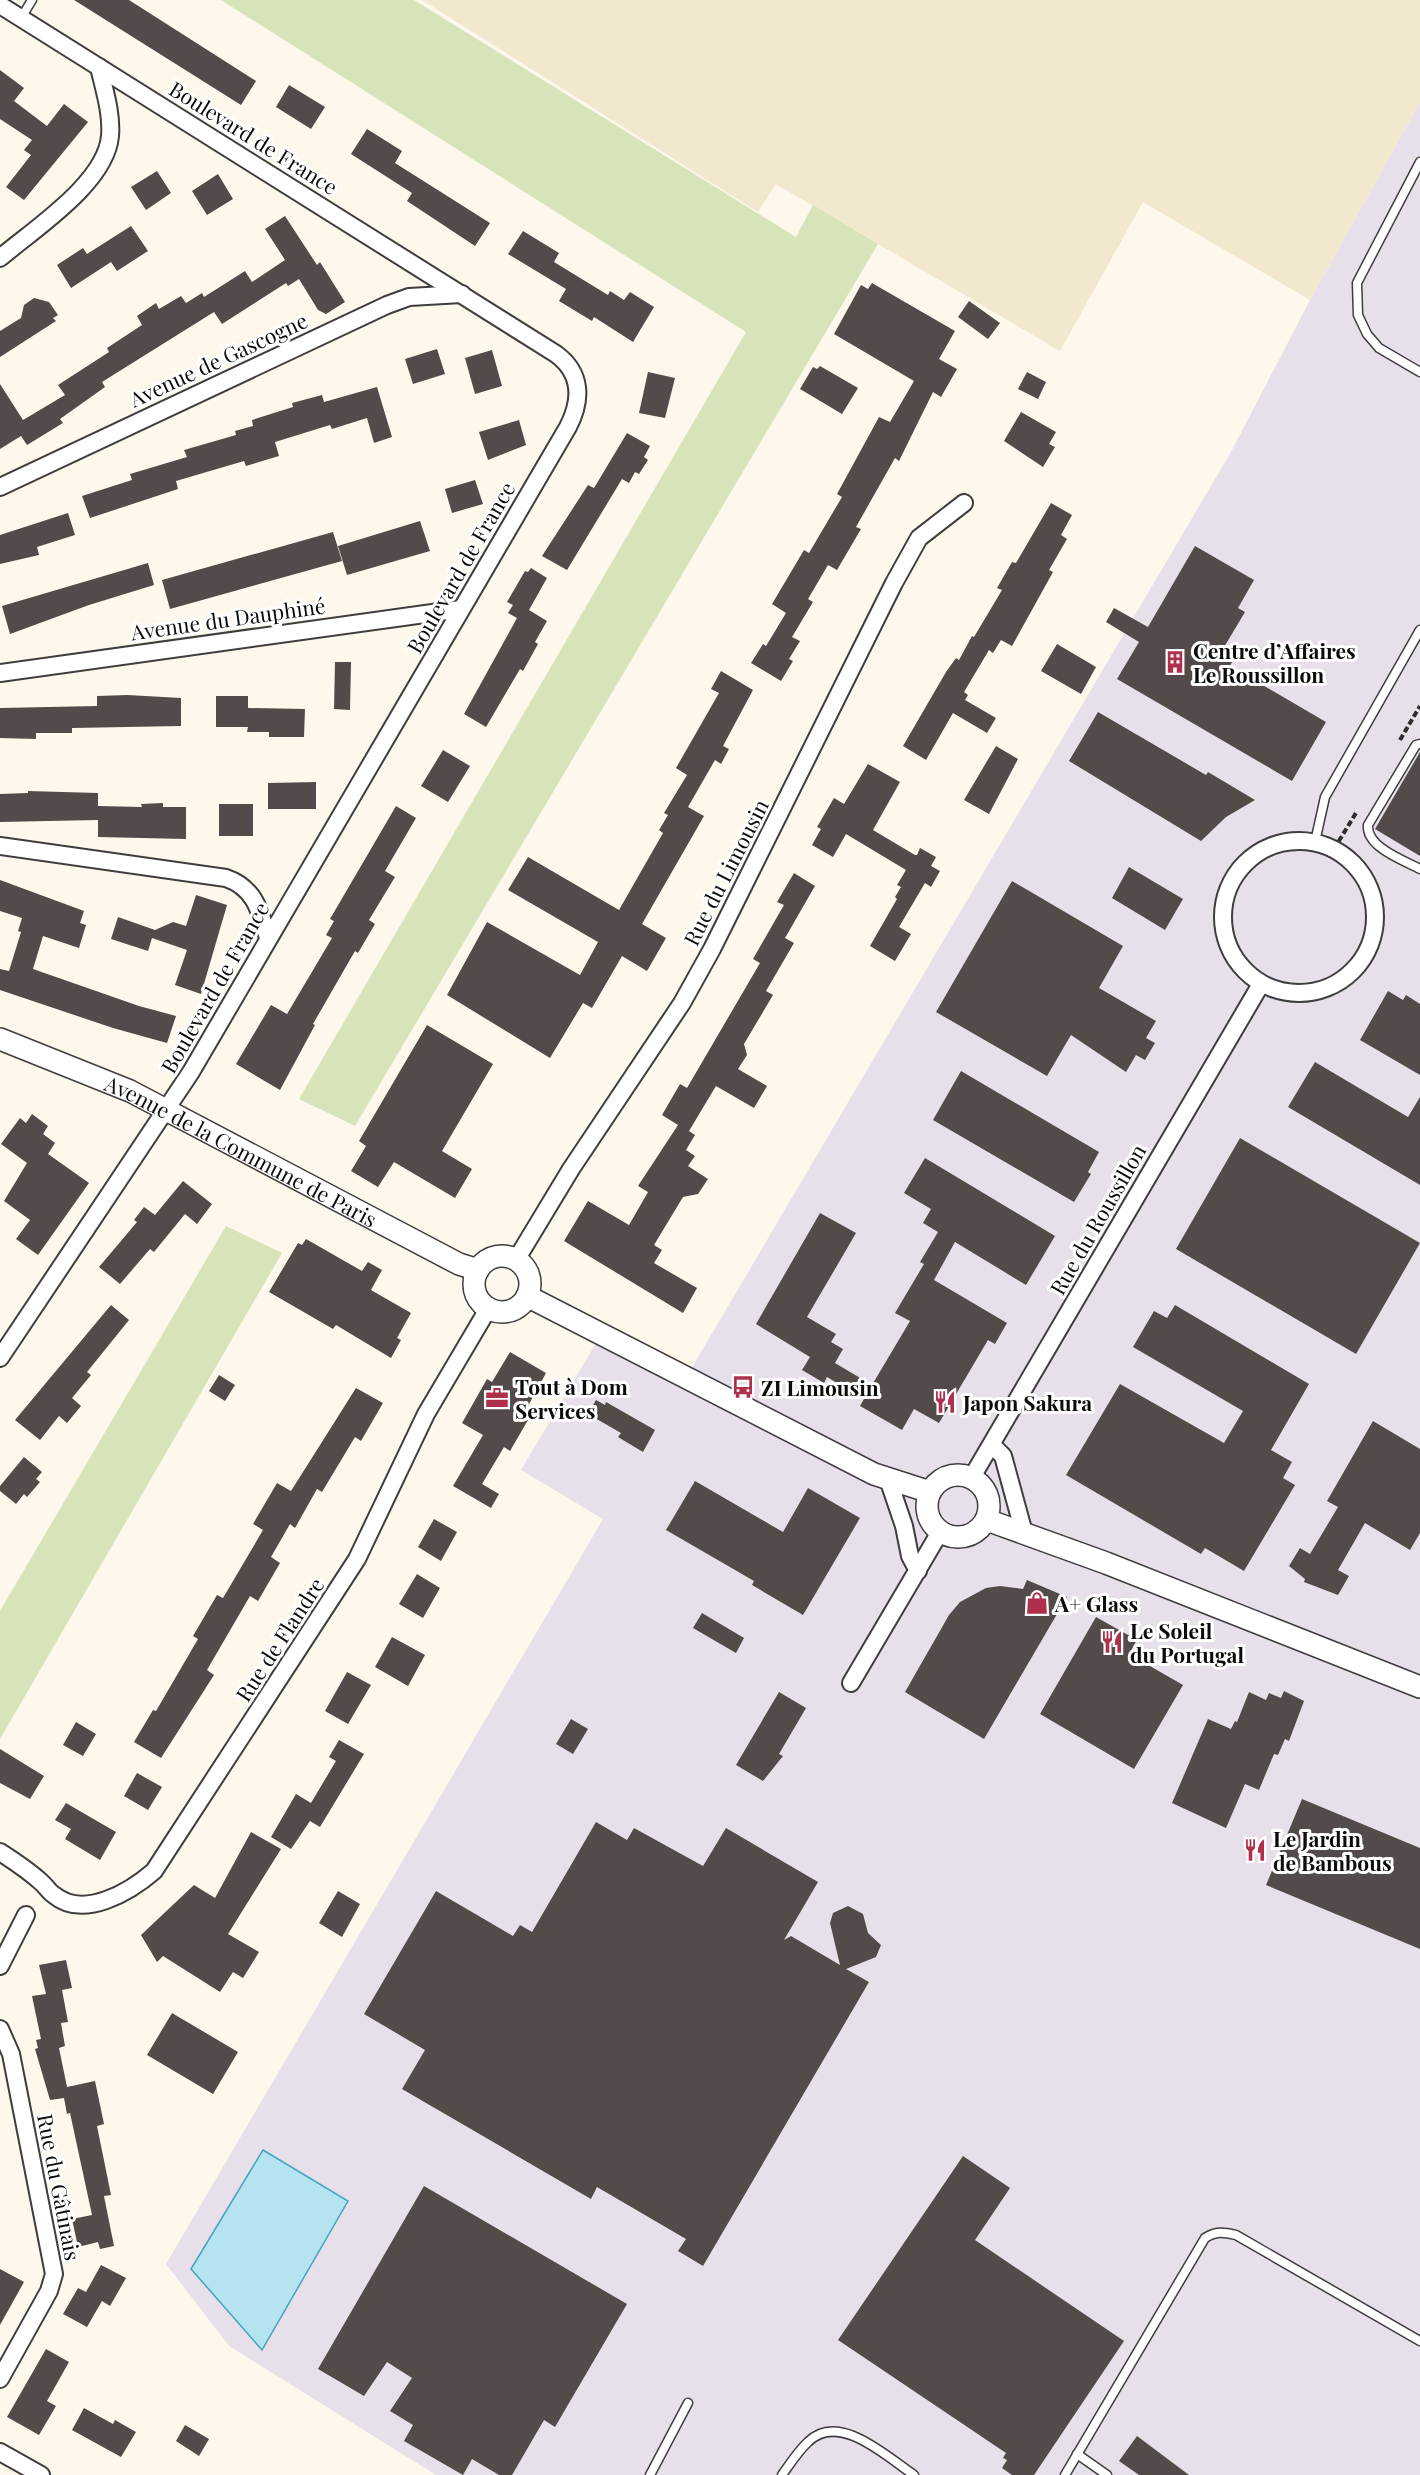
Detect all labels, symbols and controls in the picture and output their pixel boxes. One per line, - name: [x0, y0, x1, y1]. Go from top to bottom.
- street label: Boulevard de France: [165, 74, 343, 200]
- street label: Avenue de Gascogne: [124, 306, 311, 413]
- street label: Boulevard de France: [400, 476, 520, 658]
- street label: Avenue du Dauphiné: [128, 591, 327, 646]
- place label: Centre d’Affaires Le Roussillon: [1193, 636, 1356, 688]
- building icon: Centre d’Affaires Le Roussillon: [1162, 649, 1188, 675]
- street label: Rue du Limousin: [676, 794, 774, 950]
- street label: Boulevard de France: [154, 896, 274, 1078]
- street label: Avenue de la Commune de Paris: [100, 1068, 382, 1233]
- street label: Rue du Roussillon: [1043, 1138, 1152, 1299]
- place label: Tout à Dom Services: [515, 1372, 628, 1424]
- place label: ZI Limousin: [761, 1373, 879, 1401]
- bus stop icon: ZI Limousin: [730, 1374, 756, 1400]
- office icon: Tout à Dom Services: [484, 1385, 510, 1411]
- place label: Japon Sakura: [962, 1388, 1092, 1416]
- restaurant icon: Japon Sakura: [932, 1389, 958, 1415]
- street label: Rue de Flandre: [229, 1572, 329, 1706]
- place label: A+ Glass: [1054, 1589, 1138, 1617]
- shop icon: A+ Glass: [1024, 1590, 1050, 1616]
- place label: Le Soleil du Portugal: [1130, 1616, 1244, 1668]
- restaurant icon: Le Soleil du Portugal: [1099, 1629, 1125, 1655]
- place label: Le Jardin de Bambous: [1273, 1824, 1392, 1876]
- restaurant icon: Le Jardin de Bambous: [1242, 1837, 1268, 1863]
- street label: Rue du Gâtinais: [32, 2111, 88, 2263]

